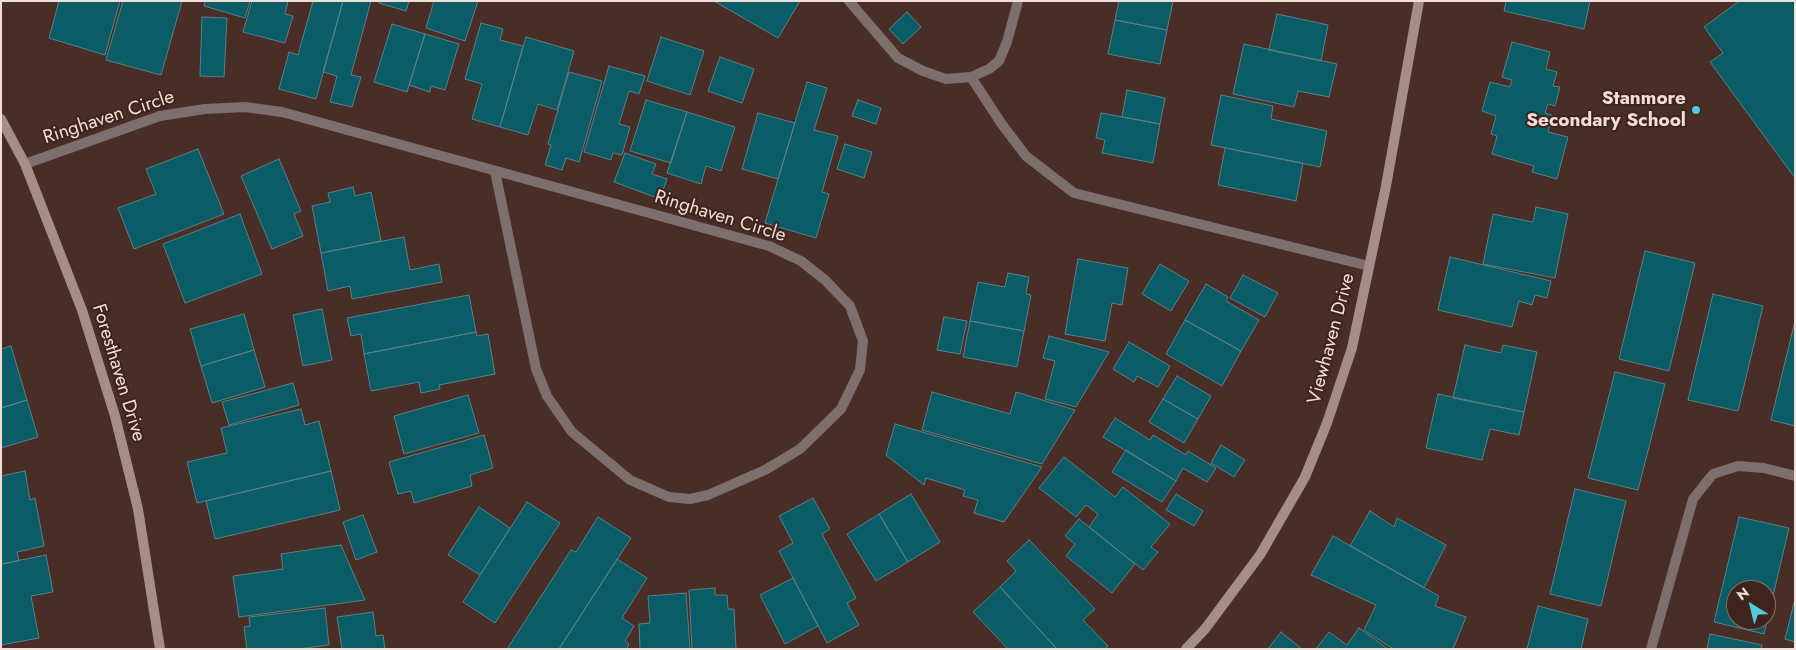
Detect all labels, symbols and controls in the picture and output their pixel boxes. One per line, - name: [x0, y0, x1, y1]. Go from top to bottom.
- street label: Ringhaven Circle: [41, 86, 177, 150]
- place label: Stanmore Secondary School: [1526, 88, 1686, 132]
- marker: Stanmore Secondary School: [1690, 104, 1702, 116]
- street label: Ringhaven Circle: [651, 186, 789, 248]
- street label: Viewhaven Drive: [1304, 271, 1360, 407]
- street label: Foresthaven Drive: [86, 302, 150, 444]
- north arrow: [1726, 580, 1776, 630]
- text: N: [1732, 582, 1753, 605]

